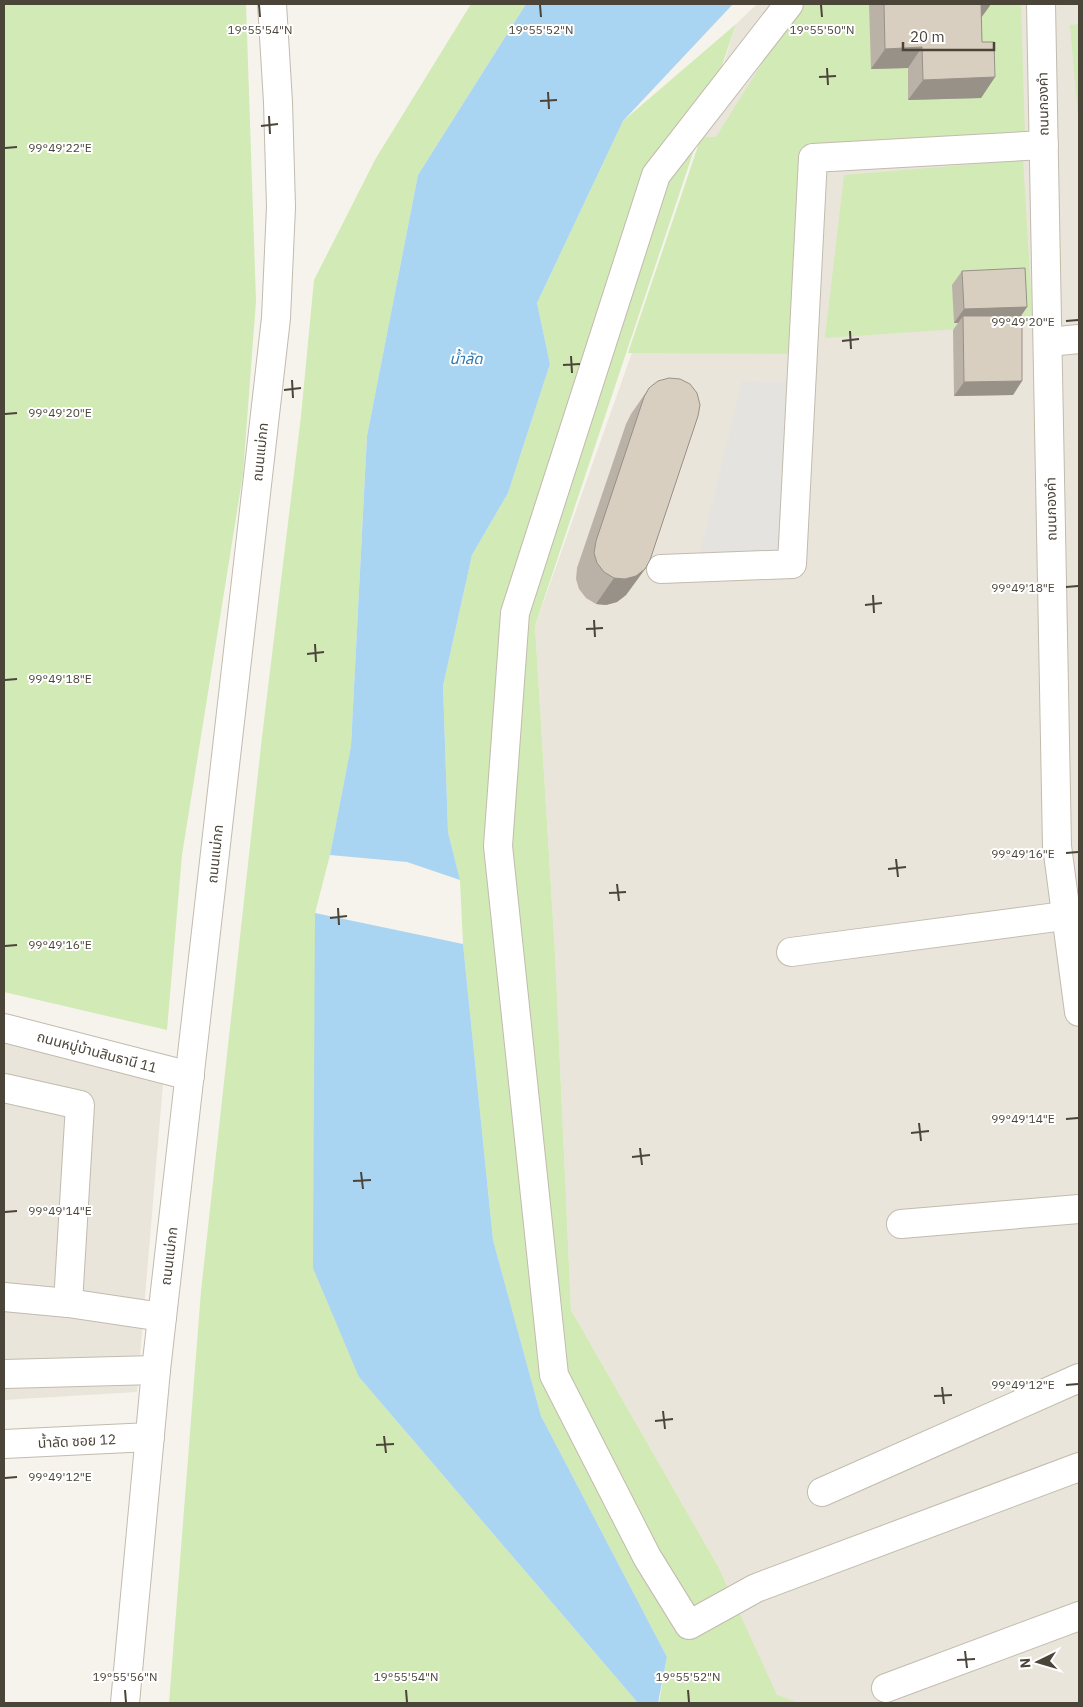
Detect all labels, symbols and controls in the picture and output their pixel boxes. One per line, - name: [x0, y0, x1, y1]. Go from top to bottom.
- scale bar: [903, 20, 994, 52]
- text: 19°55'54"N: [227, 22, 293, 37]
- text: 19°55'52"N: [508, 22, 574, 37]
- text: 19°55'50"N: [789, 22, 855, 37]
- text: 20 m: [910, 27, 945, 46]
- street label: ถนนกองคำ: [1033, 72, 1053, 136]
- text: 99°49'22"E: [28, 140, 92, 155]
- text: 99°49'20"E: [991, 314, 1055, 329]
- water label: น้ำลัด: [449, 348, 483, 368]
- text: 99°49'20"E: [28, 405, 92, 420]
- street label: ถนนแม่กก: [248, 422, 272, 482]
- street label: ถนนกองคำ: [1041, 477, 1061, 541]
- text: 99°49'18"E: [991, 580, 1055, 595]
- text: 99°49'18"E: [28, 671, 92, 686]
- street label: ถนนแม่กก: [203, 824, 227, 884]
- text: 99°49'16"E: [991, 846, 1055, 861]
- text: 99°49'16"E: [28, 937, 92, 952]
- street label: ถนนหมู่บ้านสินธานี 11: [35, 1027, 159, 1077]
- text: 99°49'14"E: [991, 1111, 1055, 1126]
- text: 99°49'14"E: [28, 1203, 92, 1218]
- street label: ถนนแม่กก: [156, 1226, 182, 1286]
- text: 99°49'12"E: [991, 1377, 1055, 1392]
- street label: น้ำลัด ซอย 12: [37, 1429, 117, 1452]
- text: 99°49'12"E: [28, 1469, 92, 1484]
- north arrow: [1013, 1637, 1063, 1687]
- text: N: [1016, 1657, 1034, 1669]
- text: 19°55'56"N: [92, 1669, 158, 1684]
- text: 19°55'54"N: [373, 1669, 439, 1684]
- text: 19°55'52"N: [655, 1669, 721, 1684]

